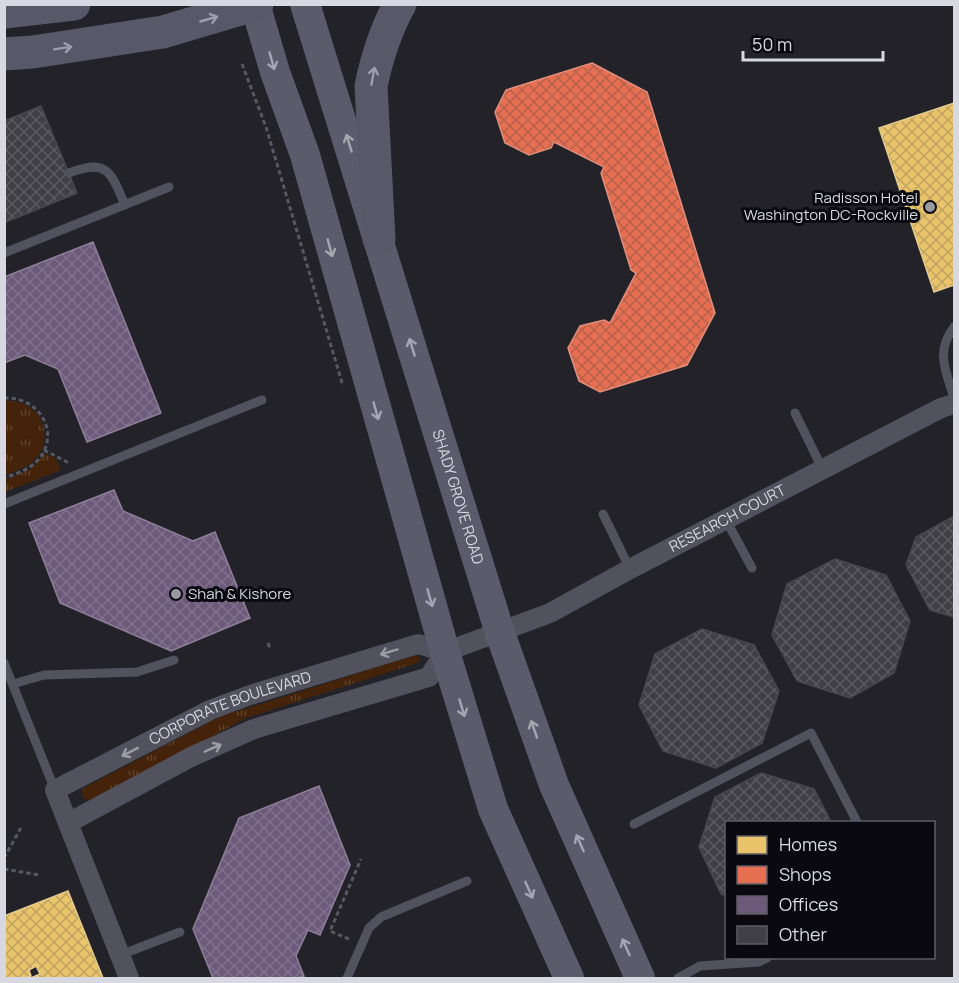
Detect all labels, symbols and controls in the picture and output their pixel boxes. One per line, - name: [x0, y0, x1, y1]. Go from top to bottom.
- one-way arrow: [199, 13, 218, 24]
- scale bar: [743, 24, 882, 62]
- text: 50 m: [752, 32, 792, 56]
- one-way arrow: [52, 42, 72, 53]
- one-way arrow: [267, 51, 278, 70]
- one-way arrow: [368, 67, 379, 86]
- one-way arrow: [343, 134, 354, 153]
- place label: Radisson Hotel Washington DC-Rockville: [744, 187, 918, 225]
- marker: Radisson Hotel Washington DC-Rockville: [923, 200, 937, 214]
- one-way arrow: [325, 238, 336, 257]
- one-way arrow: [406, 338, 417, 357]
- one-way arrow: [371, 401, 382, 420]
- street label: SHADY GROVE ROAD: [427, 427, 489, 567]
- street label: RESEARCH COURT: [665, 479, 789, 557]
- place label: Shah & Kishore: [188, 583, 291, 604]
- marker: Shah & Kishore: [169, 587, 183, 601]
- one-way arrow: [425, 589, 436, 608]
- one-way arrow: [380, 647, 399, 658]
- street label: CORPORATE BOULEVARD: [145, 666, 314, 750]
- one-way arrow: [457, 698, 468, 717]
- one-way arrow: [528, 720, 539, 739]
- one-way arrow: [204, 741, 222, 753]
- one-way arrow: [121, 747, 139, 758]
- legend: [725, 821, 935, 959]
- text: Homes: [779, 832, 837, 856]
- one-way arrow: [574, 835, 585, 853]
- text: Shops: [779, 862, 831, 886]
- one-way arrow: [524, 881, 536, 899]
- text: Offices: [779, 892, 838, 916]
- text: Other: [779, 922, 827, 946]
- one-way arrow: [620, 939, 631, 957]

